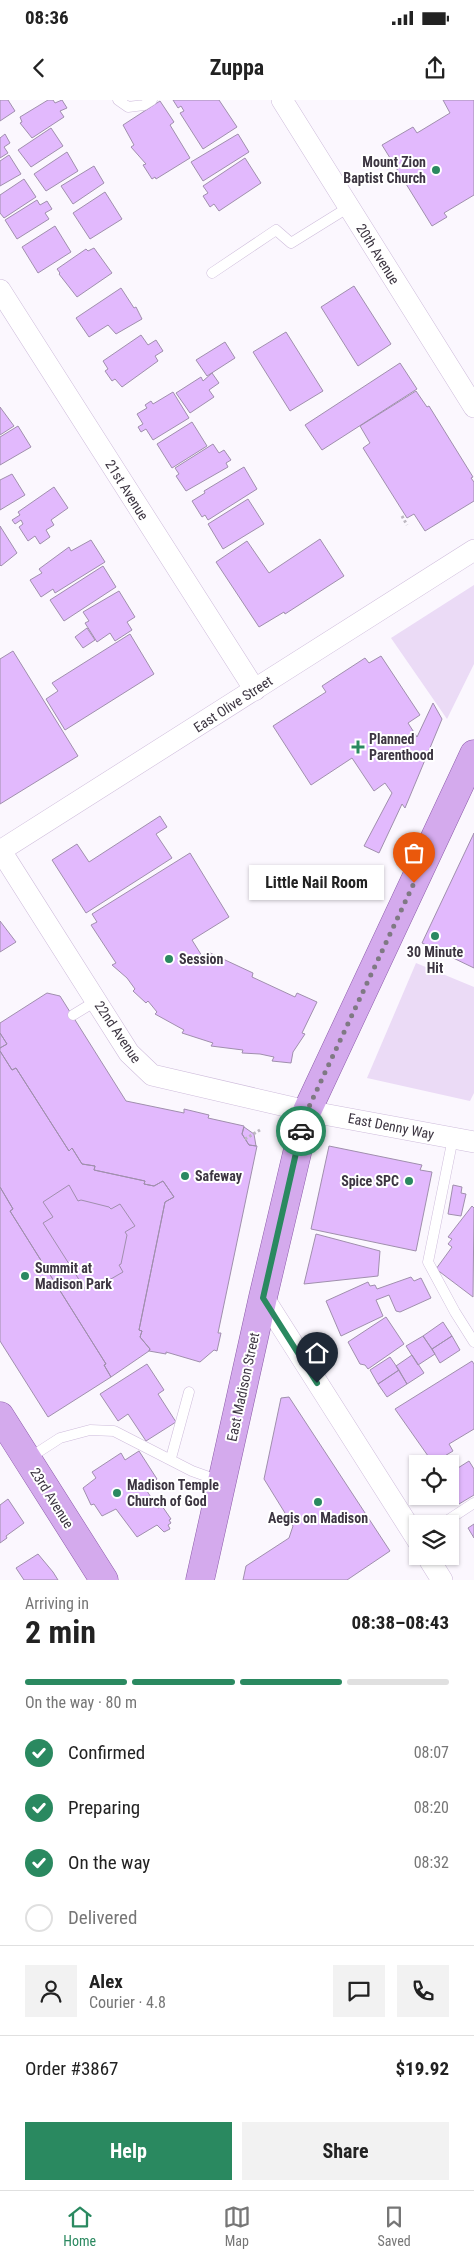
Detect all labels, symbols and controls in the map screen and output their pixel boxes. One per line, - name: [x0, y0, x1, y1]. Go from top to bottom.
- text: 08:36: [25, 6, 69, 29]
- icon: back: [25, 54, 53, 82]
- icon: share: [421, 54, 449, 82]
- text: Zuppa: [210, 55, 264, 80]
- place label: Mount Zion Baptist Church: [343, 154, 426, 186]
- marker: Mount Zion Baptist Church: [430, 164, 442, 176]
- street label: 20th Avenue: [353, 221, 403, 288]
- street label: 21st Avenue: [102, 457, 152, 523]
- street label: East Olive Street: [191, 673, 275, 735]
- place label: Planned Parenthood: [369, 731, 434, 763]
- marker: Planned Parenthood: [351, 740, 365, 754]
- pin: [393, 832, 435, 883]
- icon: bag: [400, 839, 428, 867]
- callout: Little Nail Room: [249, 866, 384, 900]
- text: Little Nail Room: [265, 873, 368, 892]
- marker: 30 Minute Hit: [429, 930, 441, 942]
- place label: 30 Minute Hit: [407, 944, 463, 976]
- place label: Session: [179, 951, 223, 967]
- marker: Session: [163, 953, 175, 965]
- street label: 22nd Avenue: [91, 998, 145, 1066]
- courier: [276, 1106, 326, 1156]
- street label: East Denny Way: [347, 1110, 436, 1142]
- icon: car: [287, 1117, 315, 1145]
- place label: Safeway: [195, 1168, 243, 1184]
- marker: Safeway: [179, 1170, 191, 1182]
- place label: Spice SPC: [341, 1173, 399, 1189]
- marker: Spice SPC: [403, 1175, 415, 1187]
- place label: Summit at Madison Park: [35, 1260, 112, 1292]
- marker: Summit at Madison Park: [19, 1270, 31, 1282]
- street label: East Madison Street: [224, 1331, 262, 1443]
- pin: [296, 1332, 338, 1383]
- icon: home: [303, 1339, 331, 1367]
- map controls: [409, 1455, 459, 1565]
- button: locate: [409, 1455, 459, 1505]
- street label: 23rd Avenue: [27, 1465, 77, 1532]
- place label: Madison Temple Church of God: [127, 1477, 219, 1509]
- marker: Madison Temple Church of God: [111, 1487, 123, 1499]
- marker: Aegis on Madison: [312, 1496, 324, 1508]
- place label: Aegis on Madison: [268, 1510, 368, 1526]
- button: layers: [409, 1515, 459, 1565]
- text: Arriving in: [25, 1594, 89, 1613]
- text: 08:38–08:43: [351, 1611, 449, 1634]
- text: 2 min: [25, 1613, 96, 1651]
- text: On the way · 80 m: [25, 1693, 137, 1712]
- icon: check: [25, 1739, 53, 1767]
- text: Confirmed: [68, 1741, 145, 1764]
- text: 08:07: [414, 1743, 449, 1762]
- icon: check: [25, 1794, 53, 1822]
- text: Preparing: [68, 1796, 140, 1819]
- text: 08:20: [414, 1798, 449, 1817]
- icon: check: [25, 1849, 53, 1877]
- text: On the way: [68, 1851, 150, 1874]
- text: 08:32: [414, 1853, 449, 1872]
- text: Delivered: [68, 1906, 137, 1929]
- button: person: [25, 1965, 77, 2017]
- button: chat: [333, 1965, 385, 2017]
- button: phone: [397, 1965, 449, 2017]
- text: Alex: [89, 1970, 123, 1993]
- text: Courier · 4.8: [89, 1993, 166, 2012]
- text: Order #3867: [25, 2057, 118, 2080]
- text: $19.92: [395, 2057, 449, 2080]
- button: Help: [25, 2122, 232, 2180]
- button: Share: [242, 2122, 449, 2180]
- tab: Home: [63, 2203, 96, 2249]
- tab: Map: [223, 2203, 251, 2249]
- tab: Saved: [377, 2203, 411, 2249]

